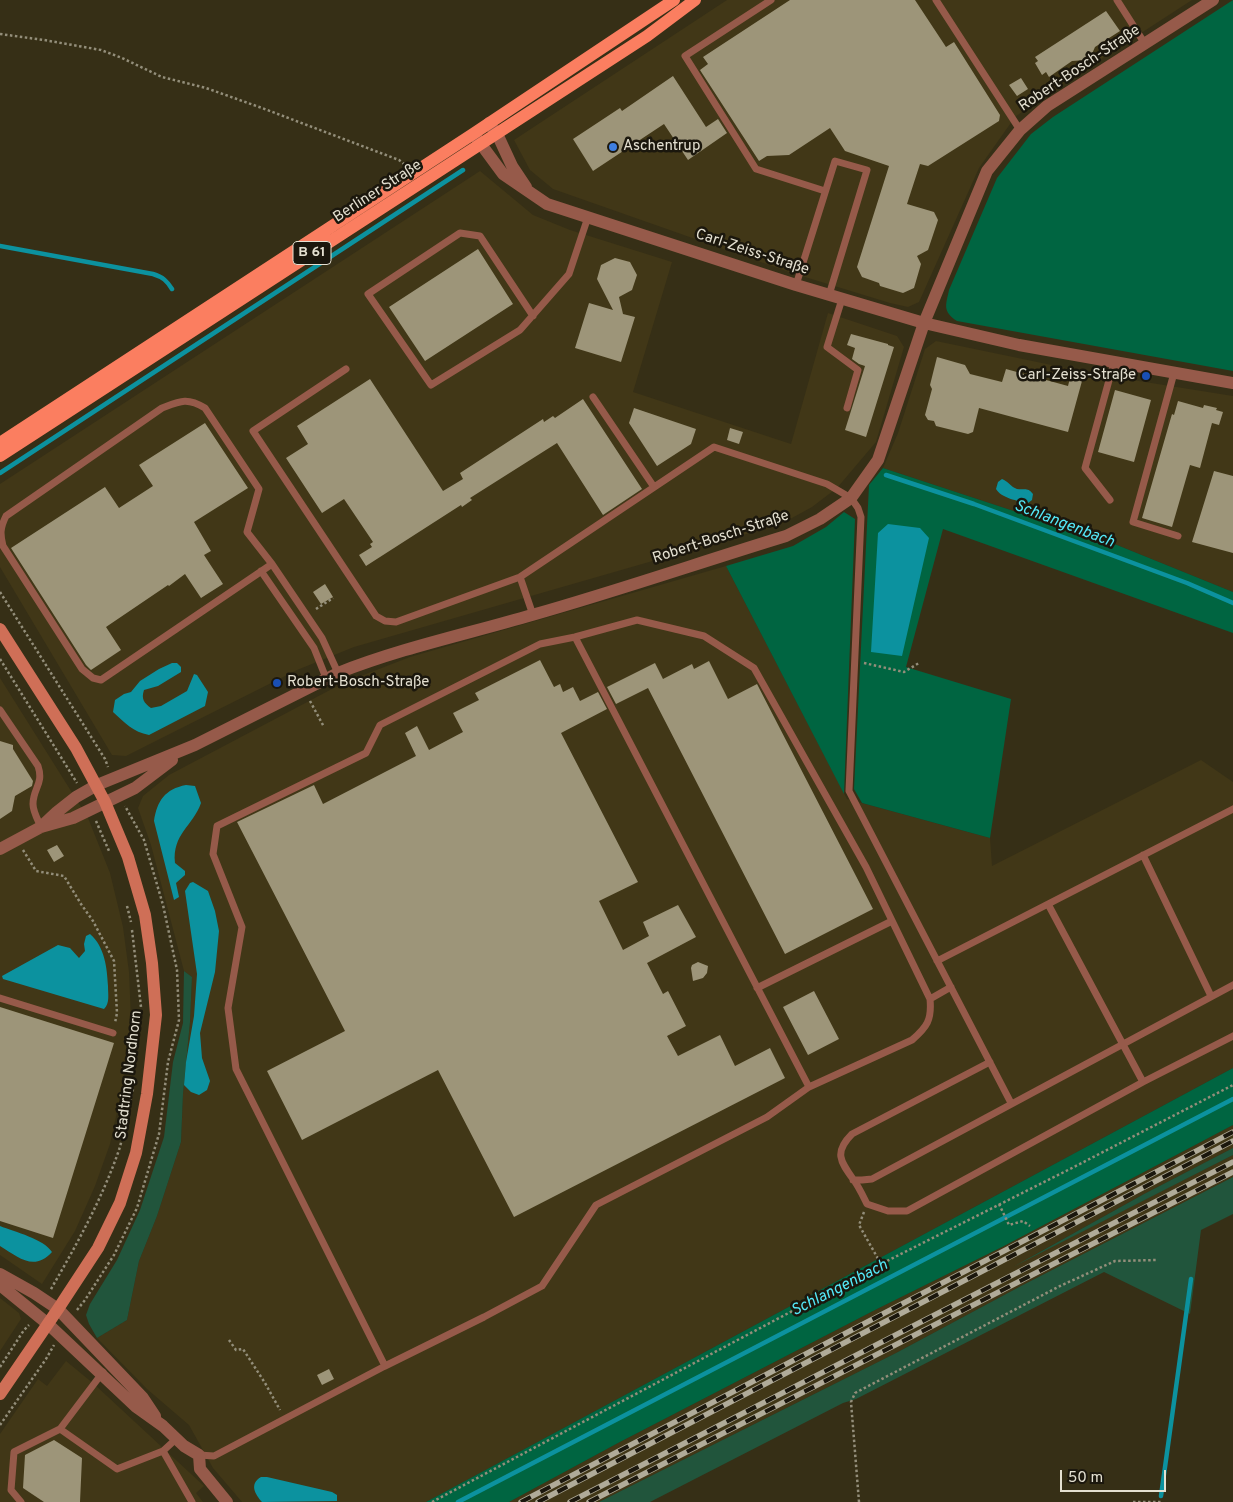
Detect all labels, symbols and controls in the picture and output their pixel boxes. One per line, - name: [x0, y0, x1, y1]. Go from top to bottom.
- street label: Robert-Bosch-Straße: [1016, 22, 1144, 116]
- place label: Aschentrup: [623, 138, 700, 156]
- marker: Aschentrup: [607, 141, 619, 153]
- street label: Berliner Straße: [330, 157, 426, 227]
- street label: Carl-Zeiss-Straße: [693, 226, 811, 280]
- road number: B 61: [293, 242, 331, 264]
- place label: Carl-Zeiss-Straße: [1018, 367, 1136, 385]
- marker: Carl-Zeiss-Straße: [1140, 370, 1152, 382]
- water label: Schlangenbach: [1011, 497, 1117, 553]
- street label: Robert-Bosch-Straße: [651, 507, 791, 569]
- place label: Robert-Bosch-Straße: [287, 674, 429, 692]
- marker: Robert-Bosch-Straße: [271, 677, 283, 689]
- street label: Stadtring Nordhorn: [113, 1009, 147, 1141]
- water label: Schlangenbach: [789, 1256, 891, 1322]
- scale bar: [1063, 1460, 1169, 1492]
- text: 50 m: [1068, 1469, 1103, 1488]

